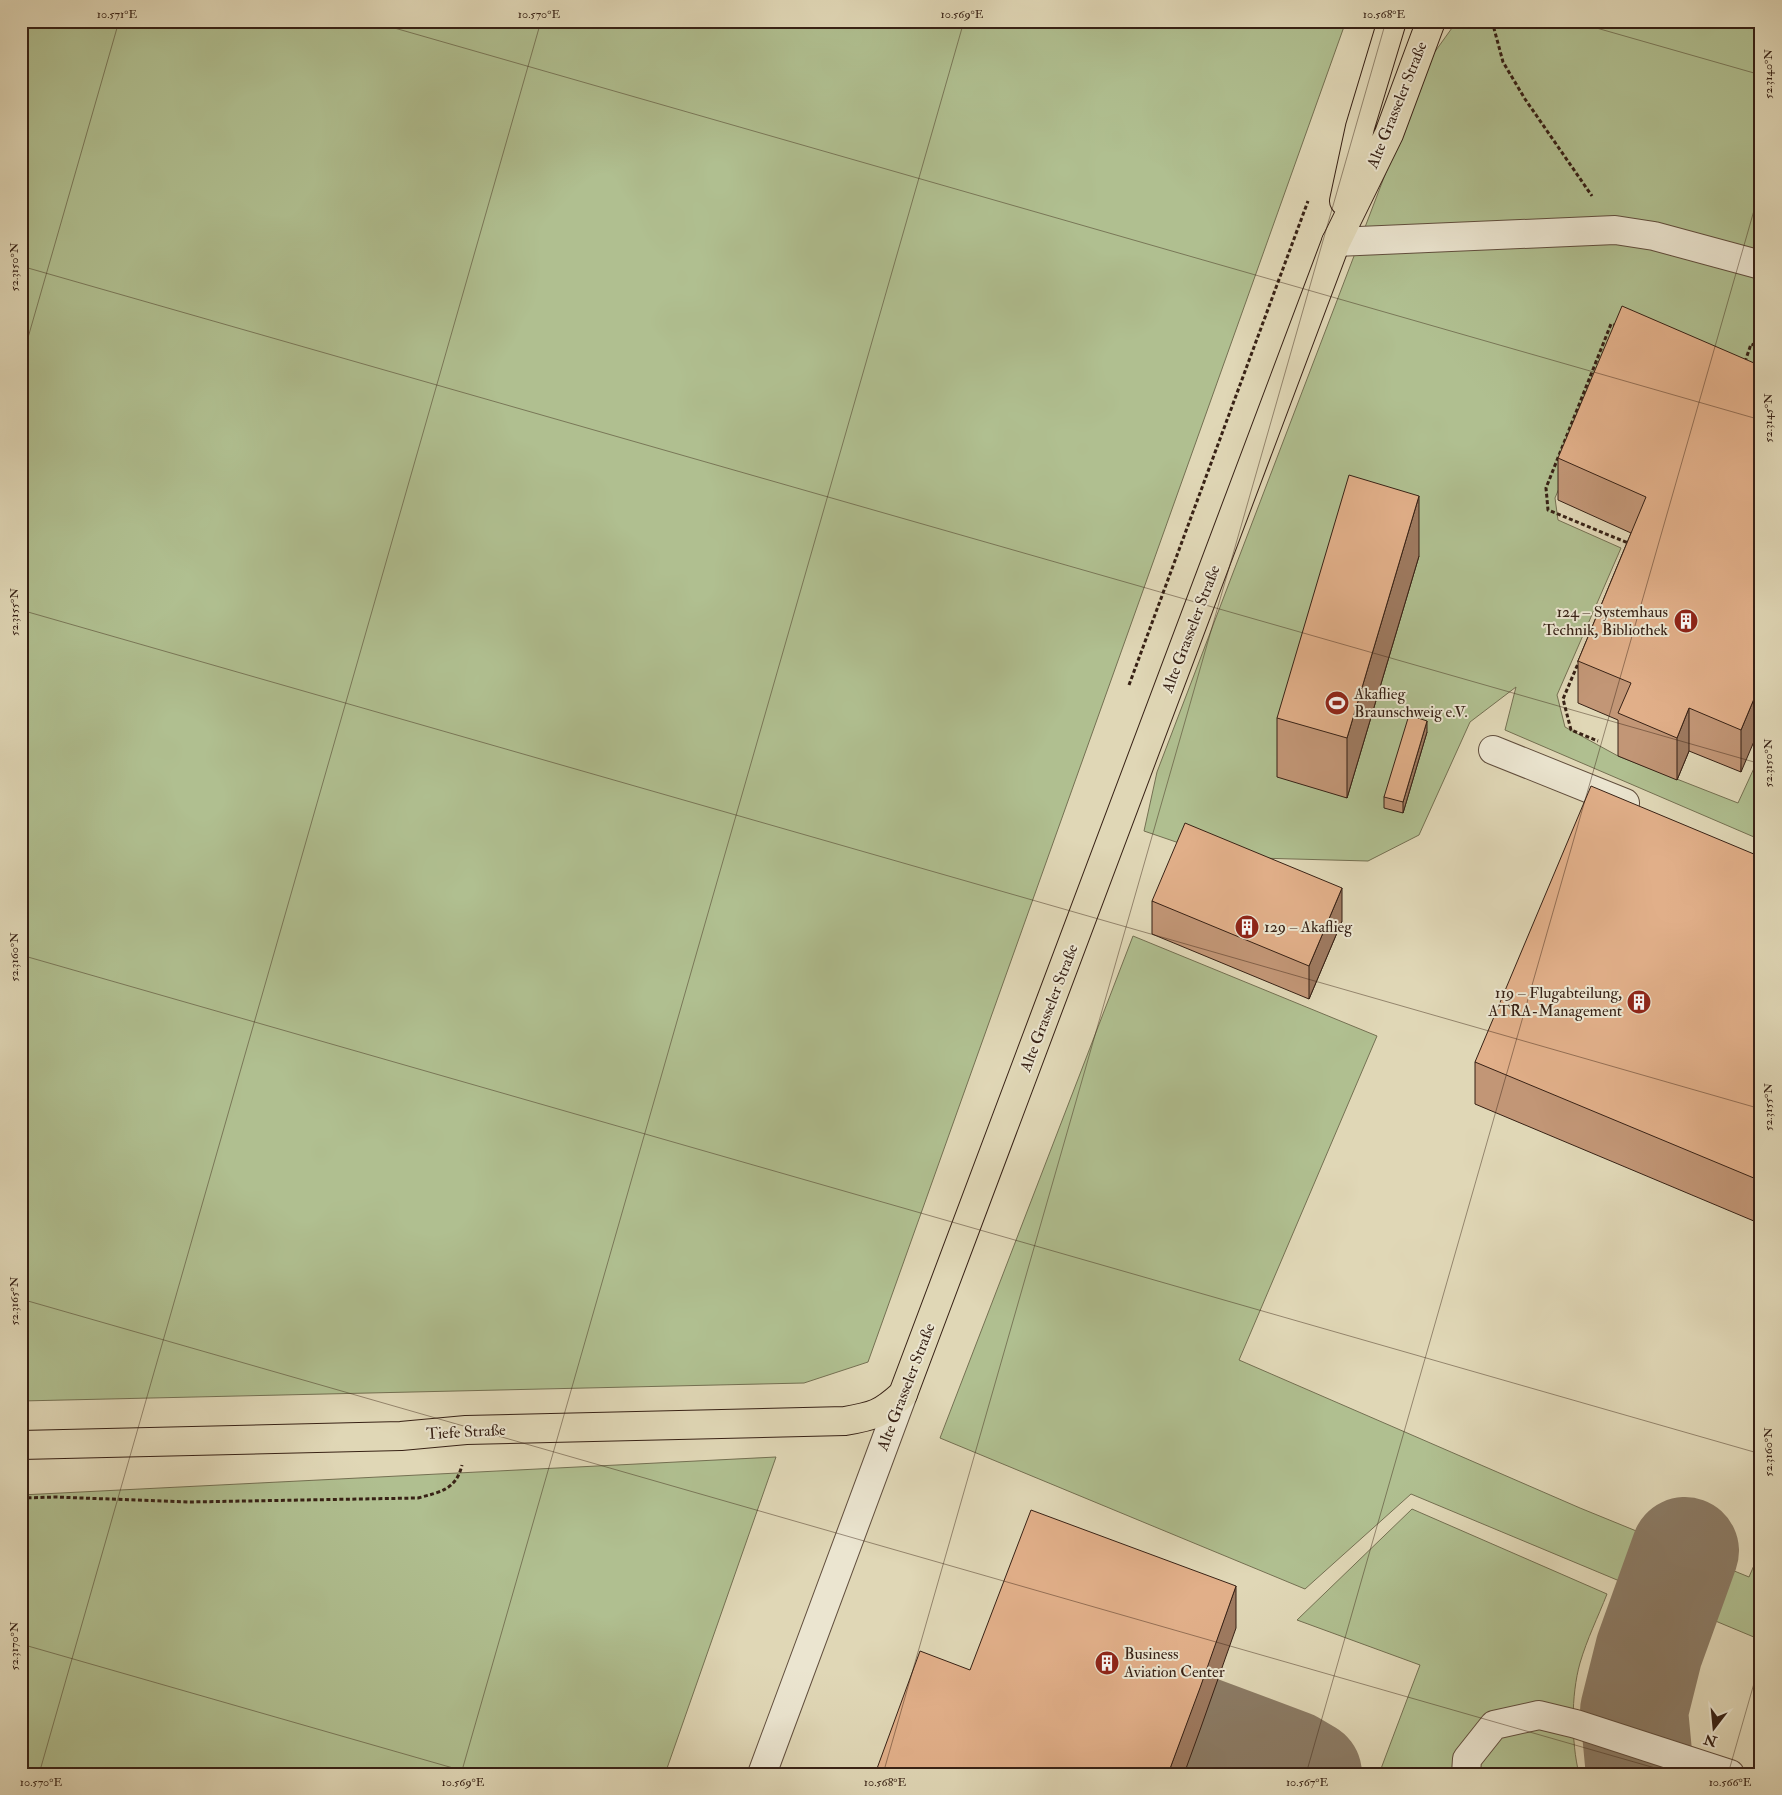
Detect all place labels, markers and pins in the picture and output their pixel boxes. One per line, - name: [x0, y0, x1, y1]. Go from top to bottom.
- place label: 124 – Systemhaus Technik, Bibliothek: [1543, 602, 1668, 640]
- building icon: 124 – Systemhaus Technik, Bibliothek: [1673, 608, 1699, 634]
- place label: Akaflieg Braunschweig e.V.: [1353, 684, 1468, 722]
- sports icon: Akaflieg Braunschweig e.V.: [1324, 690, 1350, 716]
- building icon: 129 – Akaflieg: [1234, 914, 1260, 940]
- place label: 129 – Akaflieg: [1264, 917, 1353, 937]
- place label: 119 – Flugabteilung, ATRA-Management: [1487, 983, 1622, 1021]
- building icon: 119 – Flugabteilung, ATRA-Management: [1626, 989, 1652, 1015]
- place label: Business Aviation Center: [1123, 1644, 1225, 1682]
- building icon: Business Aviation Center: [1094, 1650, 1120, 1676]

